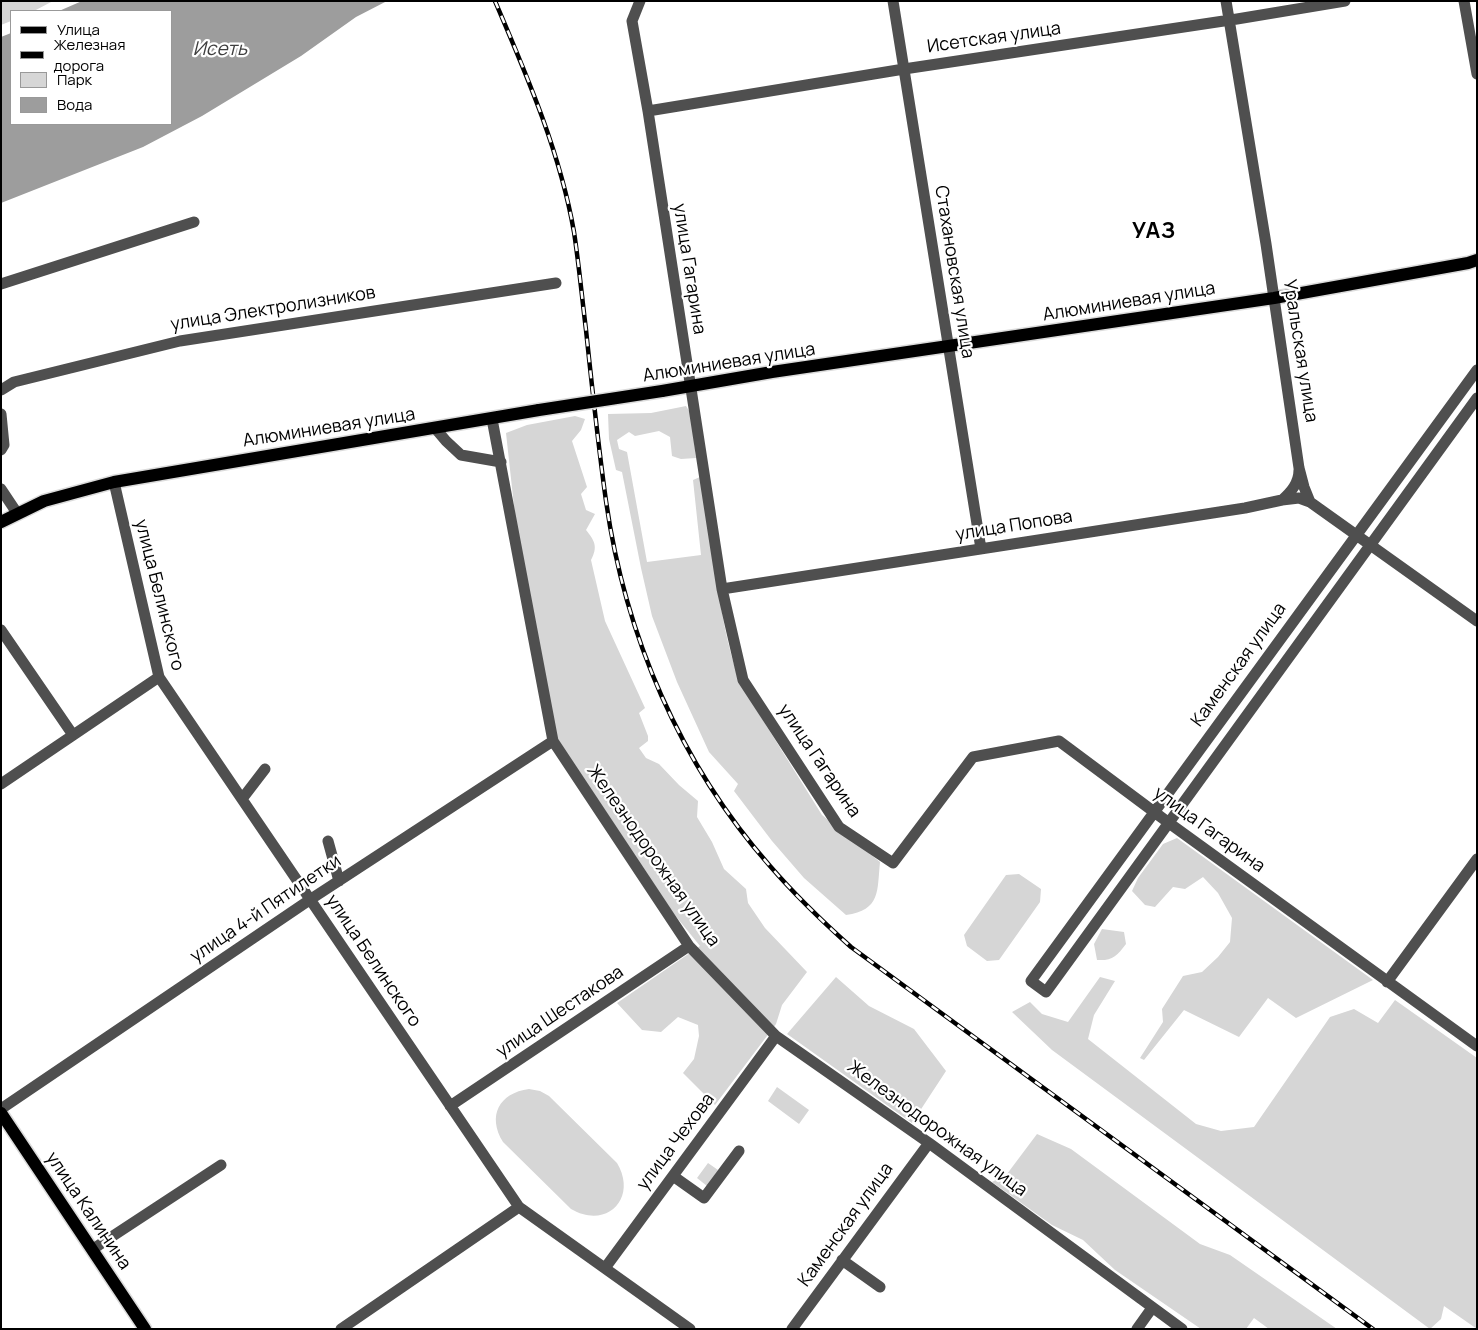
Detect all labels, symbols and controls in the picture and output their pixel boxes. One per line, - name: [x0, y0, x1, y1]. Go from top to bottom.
- legend: [10, 10, 172, 125]
- street label: Исетская улица: [926, 18, 1062, 58]
- text: Улица: [57, 19, 100, 40]
- text: Железная дорога: [54, 34, 125, 76]
- water label: Исеть: [193, 39, 247, 61]
- text: Парк: [57, 69, 92, 90]
- text: Вода: [57, 94, 92, 115]
- street label: Стахановская улица: [930, 184, 978, 360]
- street label: улица Гагарина: [668, 202, 710, 336]
- district label: УАЗ: [1132, 219, 1176, 245]
- street label: Алюминиевая улица: [1041, 278, 1217, 326]
- street label: Уральская улица: [1278, 278, 1322, 424]
- street label: улица Электролизников: [169, 282, 377, 336]
- street label: Алюминиевая улица: [641, 339, 817, 387]
- street label: Алюминиевая улица: [241, 404, 417, 452]
- street label: улица Попова: [954, 506, 1074, 546]
- street label: улица Белинского: [130, 517, 188, 673]
- street label: Каменская улица: [1187, 599, 1291, 731]
- street label: улица Гагарина: [773, 700, 865, 822]
- street label: Железнодорожная улица: [582, 761, 724, 951]
- street label: улица Гагарина: [1149, 782, 1269, 878]
- street label: улица 4-й Пятилетки: [186, 850, 346, 968]
- street label: улица Белинского: [321, 891, 425, 1031]
- street label: улица Шестакова: [492, 961, 628, 1063]
- street label: Железнодорожная улица: [843, 1056, 1031, 1202]
- street label: улица Чехова: [633, 1089, 719, 1195]
- street label: улица Калинина: [41, 1148, 135, 1274]
- street label: Каменская улица: [794, 1159, 898, 1291]

